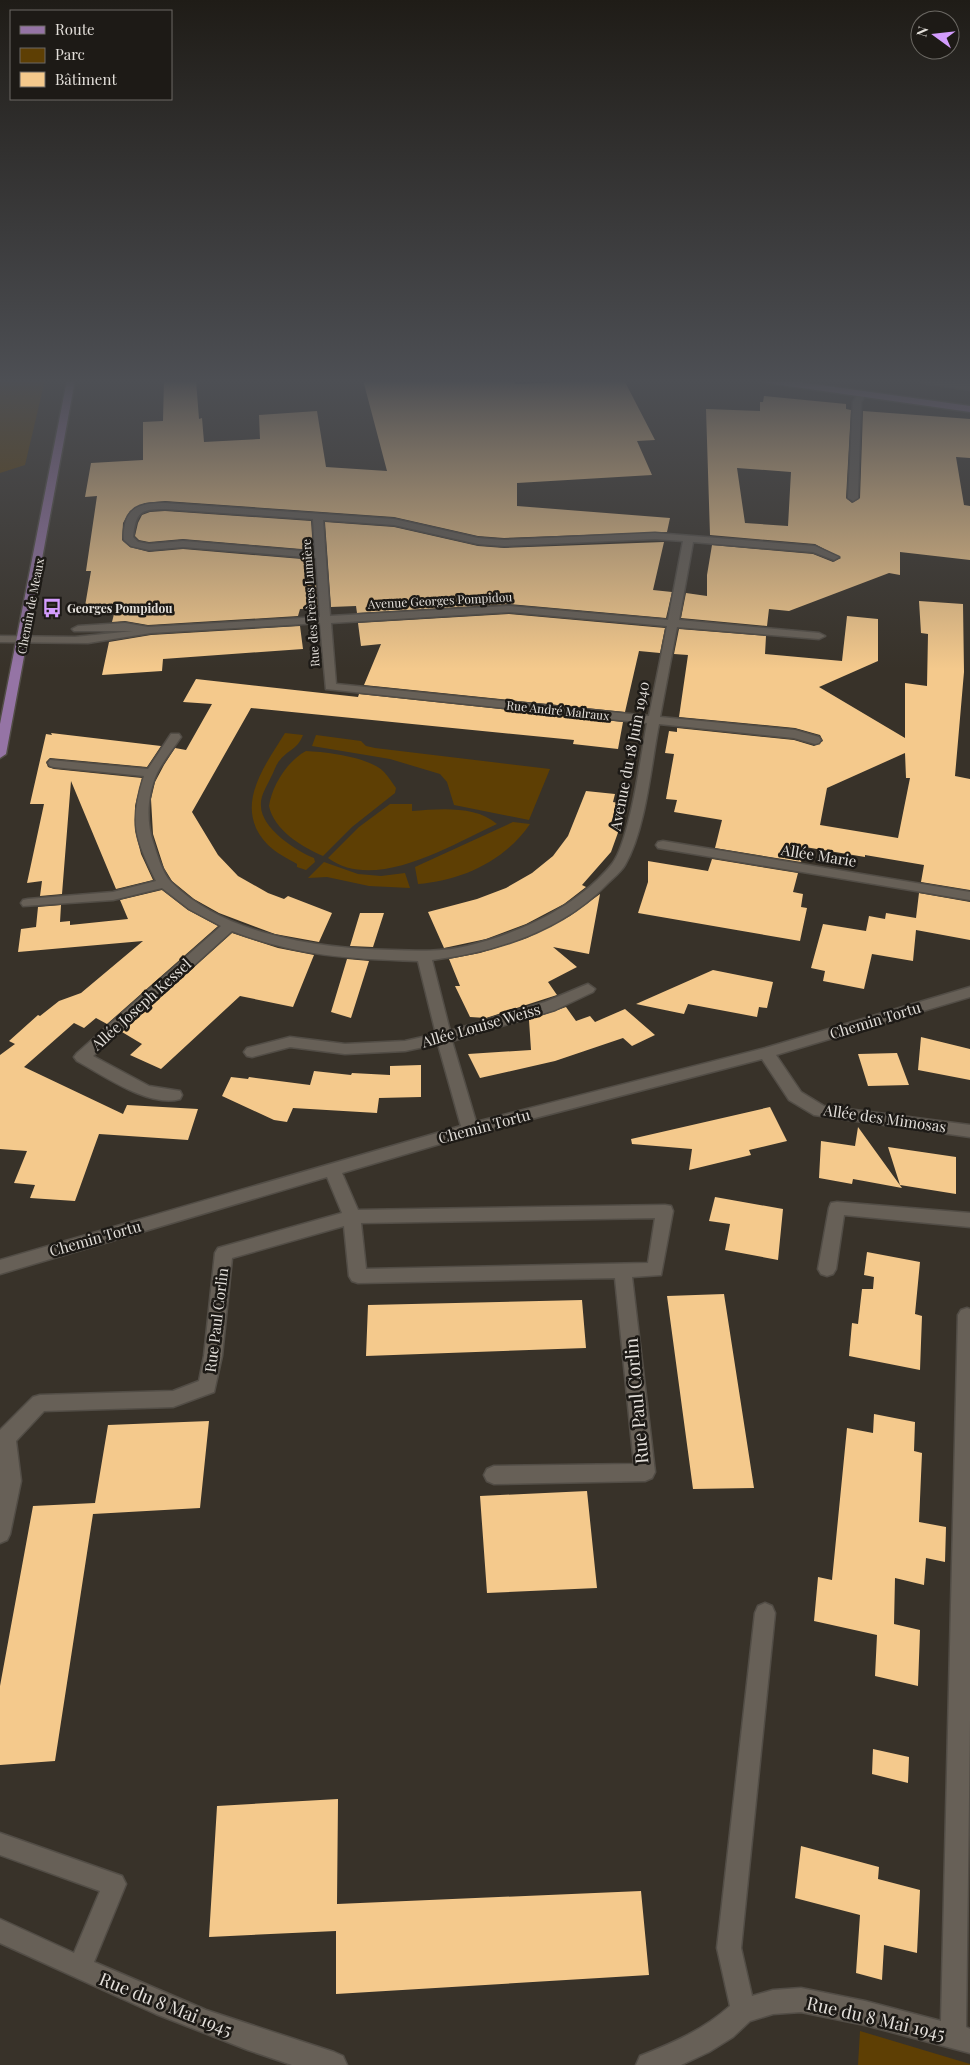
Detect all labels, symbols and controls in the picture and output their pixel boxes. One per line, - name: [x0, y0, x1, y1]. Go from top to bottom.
- legend: [10, 10, 172, 100]
- north arrow: [910, 10, 960, 60]
- text: Route: [55, 19, 95, 39]
- text: N: [911, 24, 932, 39]
- text: Parc: [55, 44, 85, 64]
- text: Bâtiment: [55, 69, 117, 89]
- street label: Rue des Frères Lumière: [298, 539, 322, 667]
- street label: Chemin de Meaux: [13, 556, 47, 655]
- street label: Avenue Georges Pompidou: [366, 588, 513, 612]
- bus stop icon: Georges Pompidou: [41, 597, 63, 619]
- place label: Georges Pompidou: [67, 600, 173, 616]
- street label: Avenue du 18 Juin 1940: [605, 680, 653, 833]
- street label: Rue André Malraux: [506, 697, 611, 723]
- street label: Allée Marie: [779, 839, 858, 871]
- street label: Allée Joseph Kessel: [86, 954, 195, 1055]
- street label: Chemin Tortu: [827, 997, 923, 1043]
- street label: Allée Louise Weiss: [418, 999, 543, 1052]
- street label: Allée des Mimosas: [822, 1099, 948, 1136]
- street label: Chemin Tortu: [436, 1104, 532, 1148]
- street label: Chemin Tortu: [47, 1215, 143, 1261]
- street label: Rue Paul Corlin: [200, 1267, 232, 1373]
- street label: Rue Paul Corlin: [619, 1337, 653, 1465]
- street label: Rue du 8 Mai 1945: [96, 1966, 236, 2042]
- street label: Rue du 8 Mai 1945: [804, 1990, 948, 2046]

